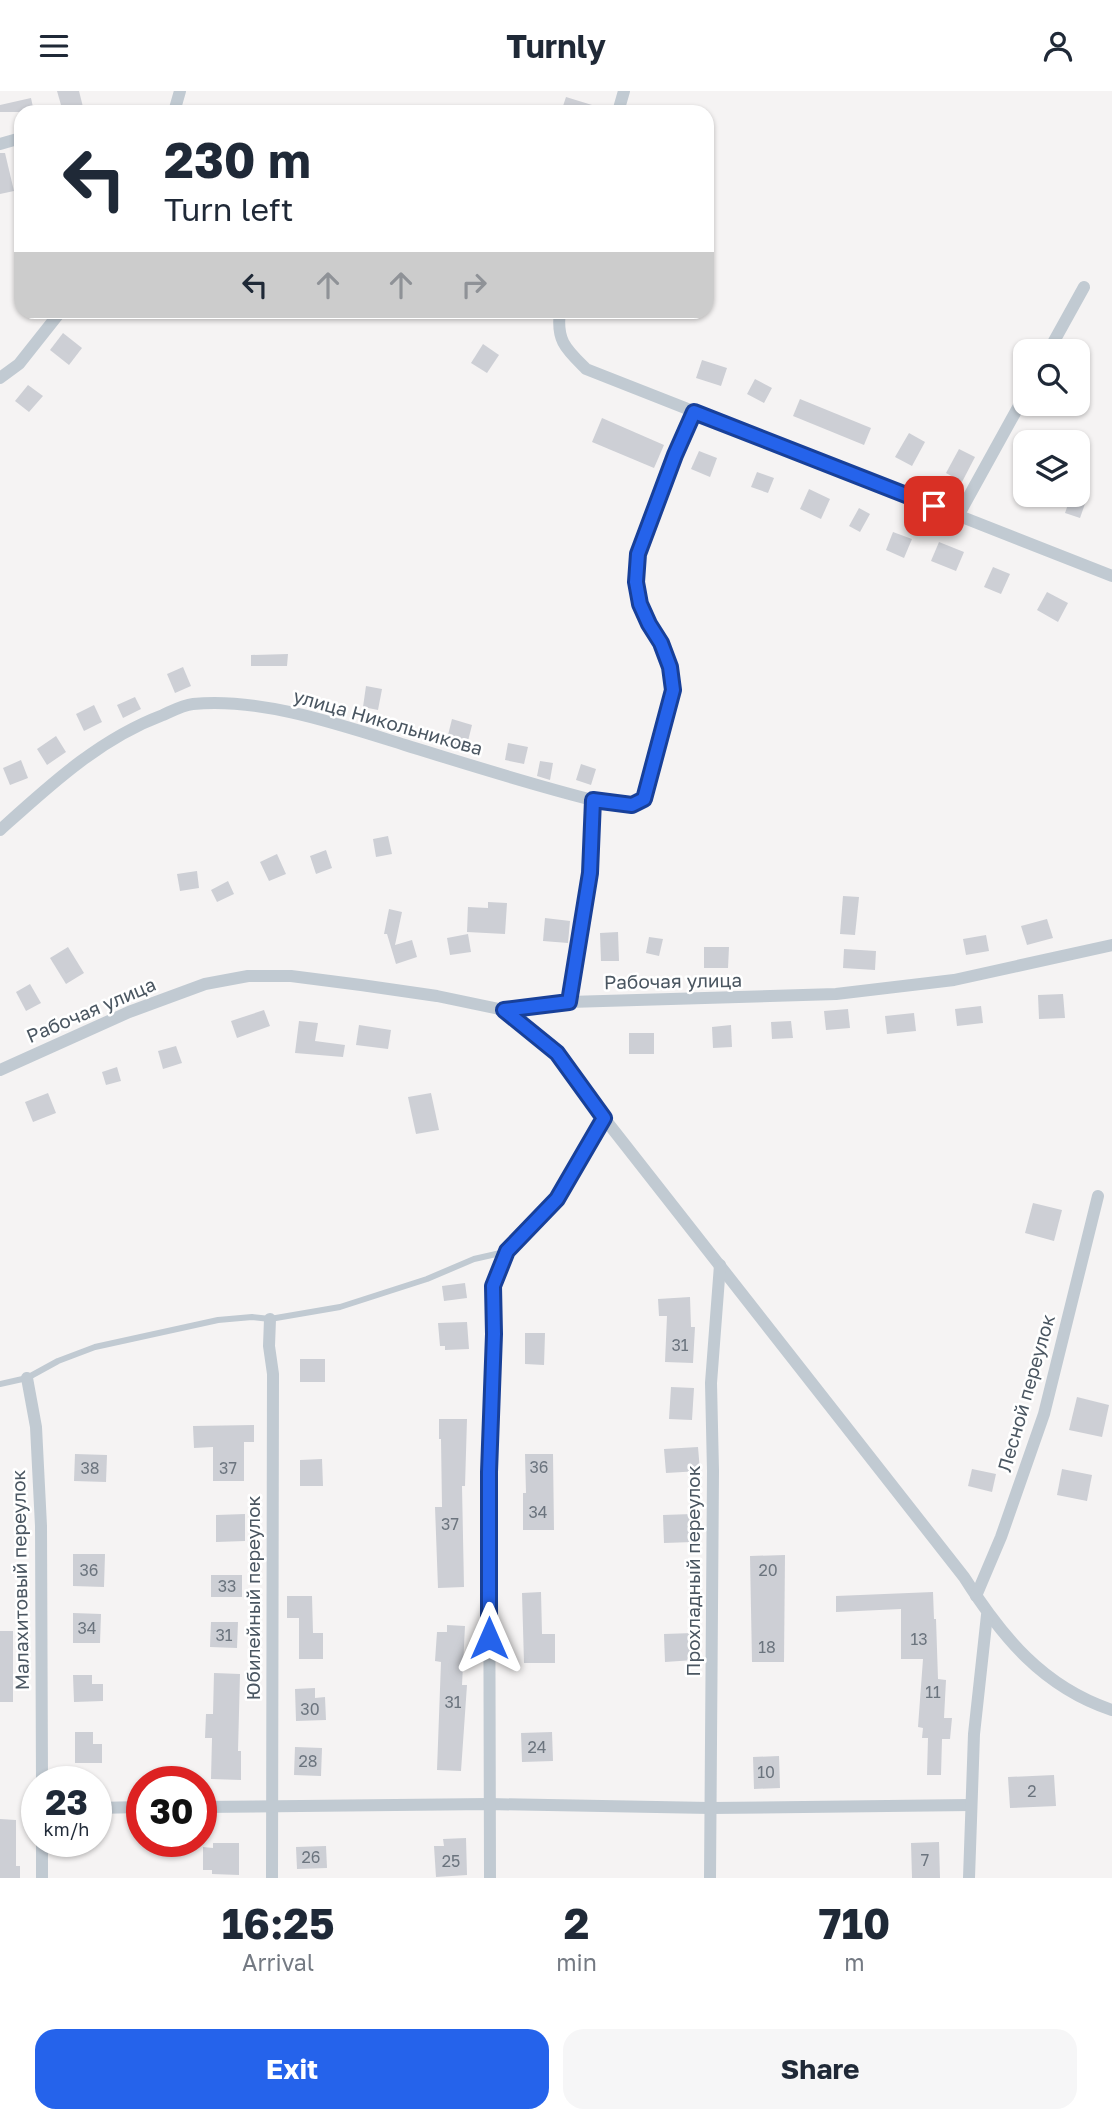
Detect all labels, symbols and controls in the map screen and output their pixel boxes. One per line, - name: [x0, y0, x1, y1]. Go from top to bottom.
- icon: menu: [35, 27, 73, 65]
- text: Turnly: [506, 27, 606, 65]
- icon: person: [1039, 27, 1077, 65]
- text: 230 m: [164, 130, 311, 189]
- icon: left: [49, 133, 140, 224]
- text: Turn left: [164, 190, 293, 228]
- icon: left: [236, 266, 274, 304]
- icon: ahead: [309, 266, 347, 304]
- icon: ahead: [382, 266, 420, 304]
- icon: right: [455, 266, 493, 304]
- map controls: [1013, 339, 1090, 507]
- button: search: [1013, 339, 1090, 416]
- button: layers: [1013, 430, 1090, 507]
- pin: [904, 476, 964, 536]
- icon: arrive: [915, 487, 953, 525]
- street label: улица Никольникова: [291, 683, 485, 760]
- street label: Рабочая улица: [604, 968, 742, 993]
- street label: Рабочая улица: [23, 972, 159, 1047]
- street label: Лесной переулок: [992, 1311, 1059, 1474]
- house number: 31: [671, 1335, 689, 1355]
- house number: 36: [529, 1457, 549, 1477]
- house number: 38: [80, 1458, 100, 1478]
- house number: 37: [219, 1458, 237, 1478]
- street label: Прохладный переулок: [681, 1465, 704, 1677]
- street label: Малахитовый переулок: [6, 1469, 33, 1691]
- street label: Юбилейный переулок: [241, 1495, 264, 1700]
- house number: 34: [528, 1502, 548, 1522]
- house number: 37: [441, 1514, 459, 1534]
- house number: 36: [79, 1560, 99, 1580]
- house number: 20: [758, 1560, 778, 1580]
- house number: 33: [218, 1576, 236, 1596]
- position arrow: [452, 1601, 526, 1675]
- house number: 34: [77, 1618, 97, 1638]
- house number: 31: [215, 1625, 233, 1645]
- house number: 13: [910, 1629, 928, 1649]
- house number: 18: [758, 1637, 776, 1657]
- house number: 11: [925, 1682, 941, 1702]
- house number: 31: [444, 1692, 462, 1712]
- house number: 30: [300, 1699, 320, 1719]
- house number: 24: [527, 1737, 547, 1757]
- house number: 28: [298, 1751, 318, 1771]
- house number: 10: [757, 1762, 775, 1782]
- speed limit sign: 30: [126, 1766, 217, 1857]
- text: 23: [45, 1781, 88, 1823]
- house number: 2: [1027, 1781, 1037, 1801]
- text: km/h: [44, 1818, 89, 1840]
- house number: 26: [302, 1847, 320, 1867]
- house number: 7: [921, 1850, 929, 1870]
- house number: 25: [442, 1851, 460, 1871]
- text: 16:25: [222, 1898, 335, 1948]
- text: 2: [564, 1898, 589, 1948]
- text: 710: [819, 1898, 890, 1948]
- text: Arrival: [242, 1948, 314, 1976]
- text: min: [556, 1948, 597, 1976]
- text: m: [844, 1948, 865, 1976]
- button: Exit: [35, 2029, 549, 2109]
- button: Share: [563, 2029, 1077, 2109]

